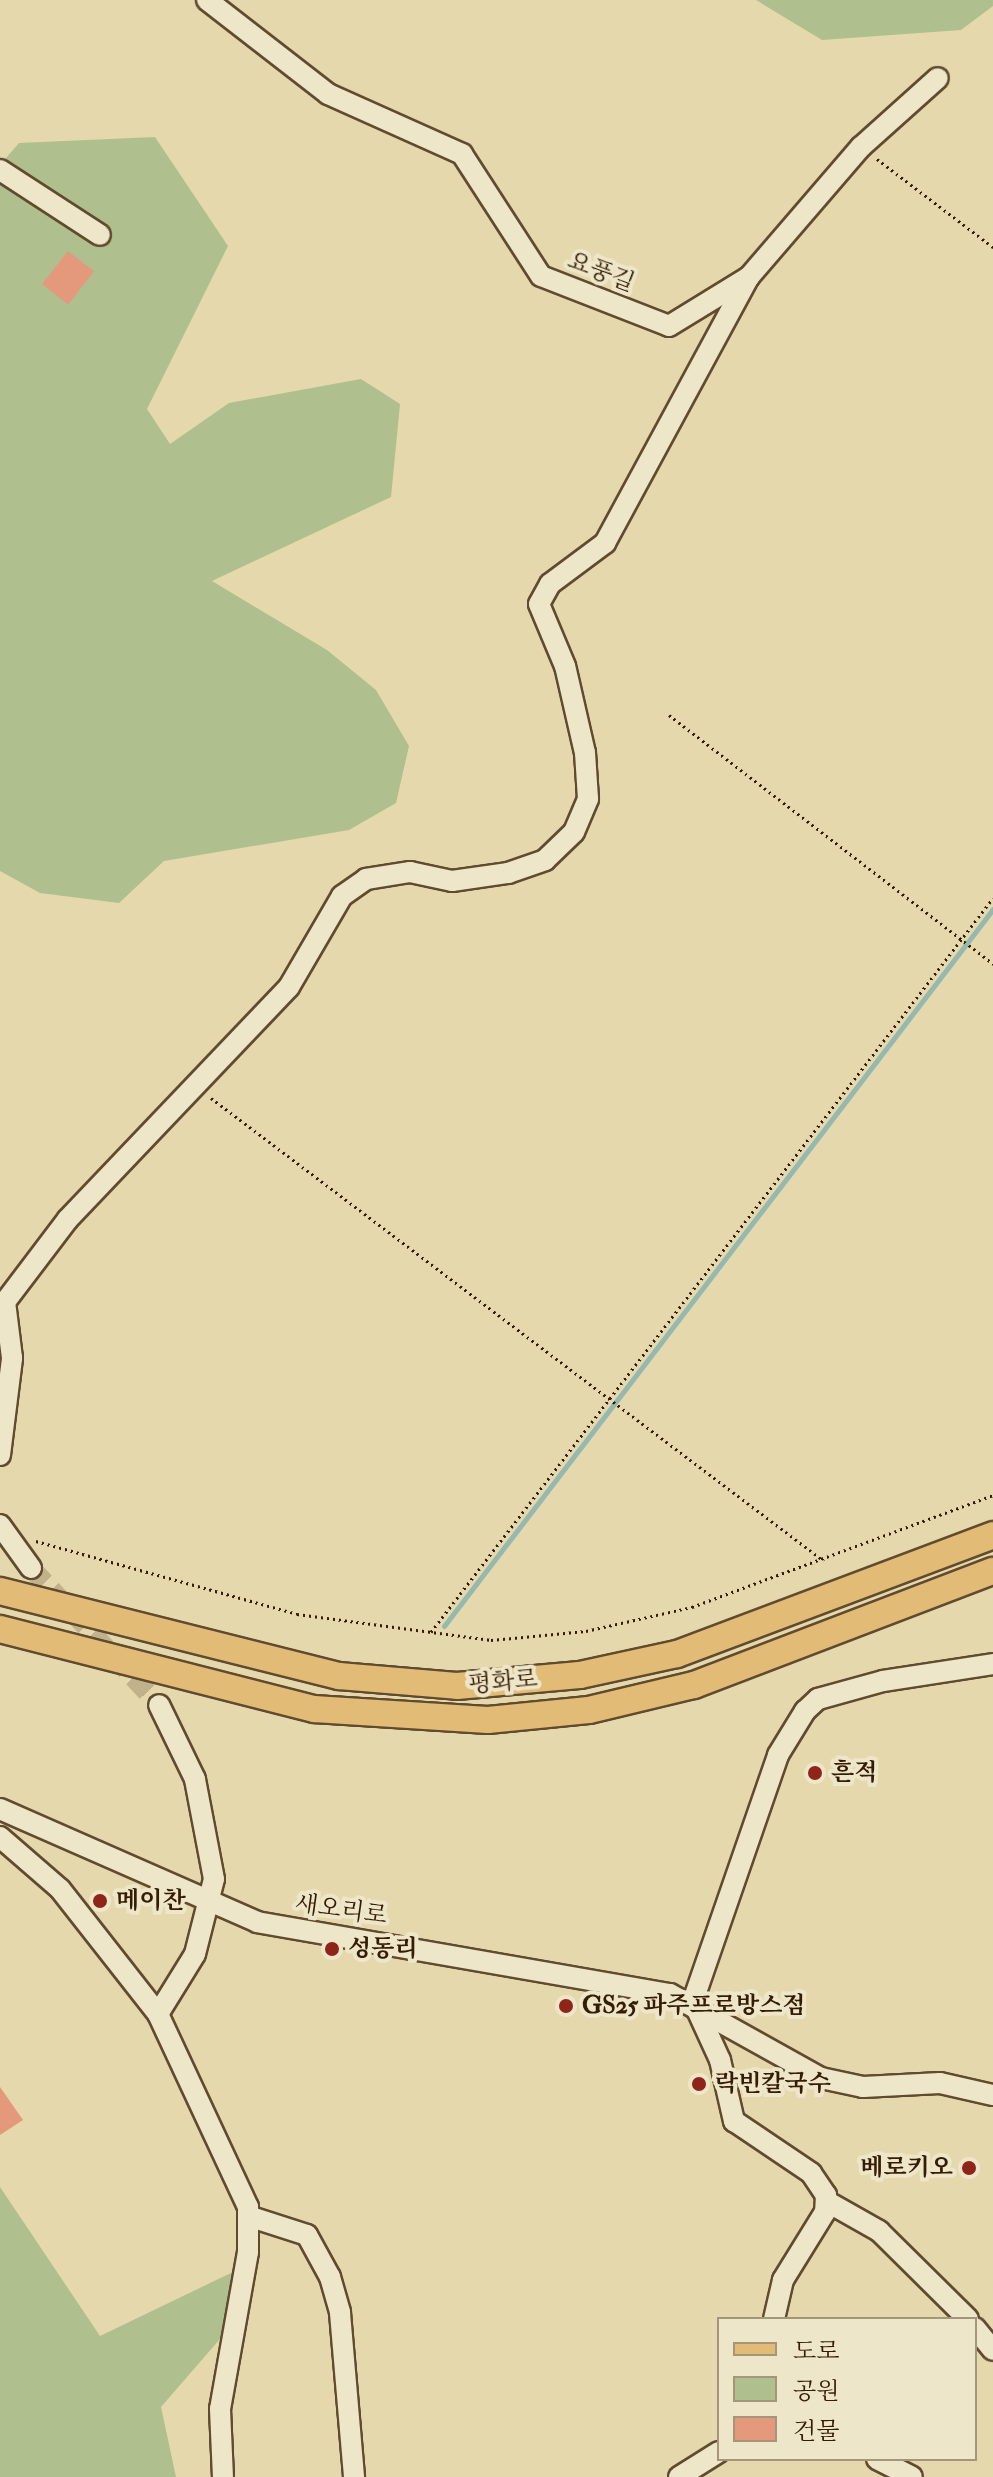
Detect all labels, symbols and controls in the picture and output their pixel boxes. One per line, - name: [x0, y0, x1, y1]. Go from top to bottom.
- street label: 요풍길: [563, 246, 639, 298]
- street label: 평화로: [467, 1665, 539, 1699]
- place label: 흔적: [831, 1759, 877, 1787]
- marker: 흔적: [806, 1764, 824, 1782]
- place label: 메이찬: [116, 1887, 186, 1915]
- street label: 새오리로: [293, 1889, 389, 1931]
- marker: 메이찬: [91, 1892, 109, 1910]
- place label: 성동리: [348, 1935, 418, 1963]
- marker: 성동리: [323, 1940, 341, 1958]
- place label: GS25 파주프로방스점: [582, 1992, 805, 2020]
- marker: GS25 파주프로방스점: [557, 1997, 575, 2015]
- place label: 락빈칼국수: [715, 2070, 831, 2098]
- marker: 락빈칼국수: [690, 2075, 708, 2093]
- place label: 베로키오: [860, 2154, 953, 2182]
- marker: 베로키오: [960, 2159, 978, 2177]
- legend: [717, 2317, 977, 2461]
- text: 도로: [793, 2336, 839, 2367]
- text: 공원: [793, 2376, 839, 2407]
- text: 건물: [793, 2416, 839, 2447]

